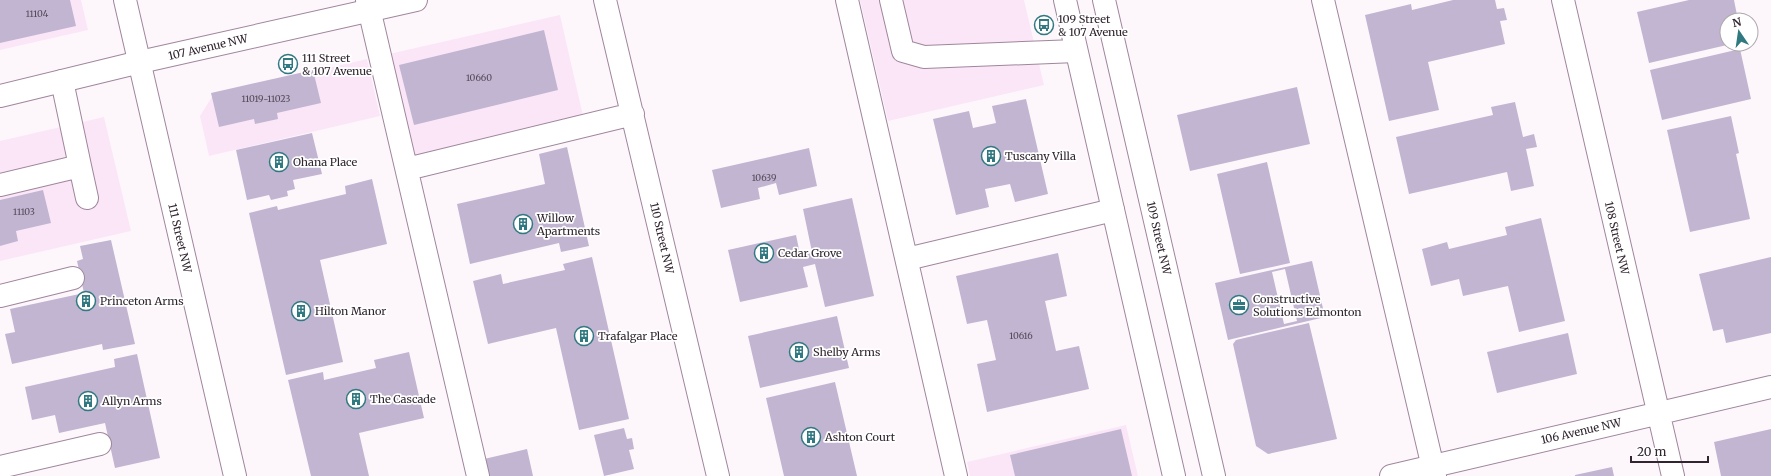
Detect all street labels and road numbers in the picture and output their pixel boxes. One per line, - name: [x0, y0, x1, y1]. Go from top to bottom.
- street label: 107 Avenue NW: [167, 31, 250, 63]
- street label: 109 Street NW: [1144, 200, 1174, 277]
- street label: 108 Street NW: [1602, 200, 1632, 277]
- street label: 110 Street NW: [647, 201, 677, 276]
- street label: 111 Street NW: [165, 202, 195, 275]
- street label: 106 Avenue NW: [1539, 415, 1624, 447]

